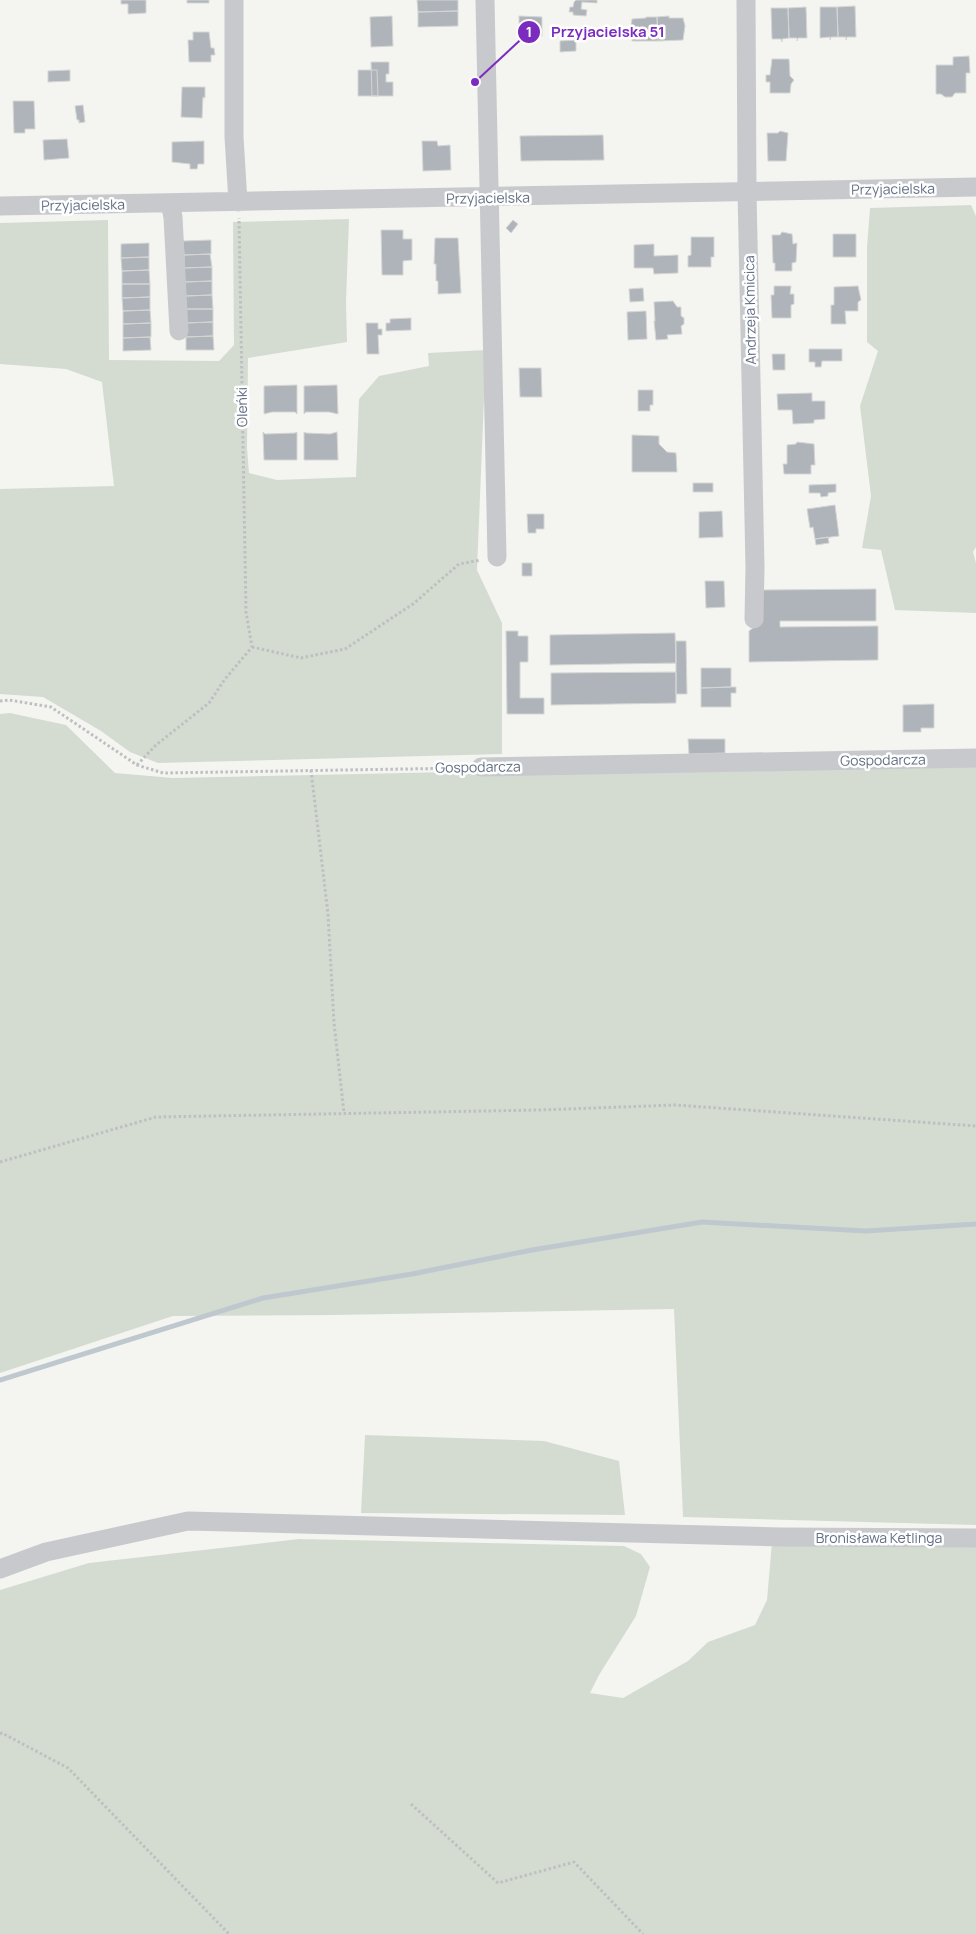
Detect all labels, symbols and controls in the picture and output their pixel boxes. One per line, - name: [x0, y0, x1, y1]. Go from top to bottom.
- callout: Przyjacielska 51: [516, 17, 675, 47]
- text: 1: [526, 21, 532, 42]
- text: Przyjacielska 51: [551, 21, 665, 42]
- street label: Przyjacielska: [851, 178, 935, 199]
- street label: Przyjacielska: [446, 187, 530, 208]
- street label: Przyjacielska: [41, 194, 125, 215]
- street label: Andrzeja Kmicica: [739, 255, 760, 365]
- street label: Oleńki: [232, 387, 251, 427]
- street label: Gospodarcza: [840, 749, 926, 770]
- street label: Gospodarcza: [435, 756, 521, 777]
- street label: Bronisława Ketlinga: [816, 1528, 942, 1547]

